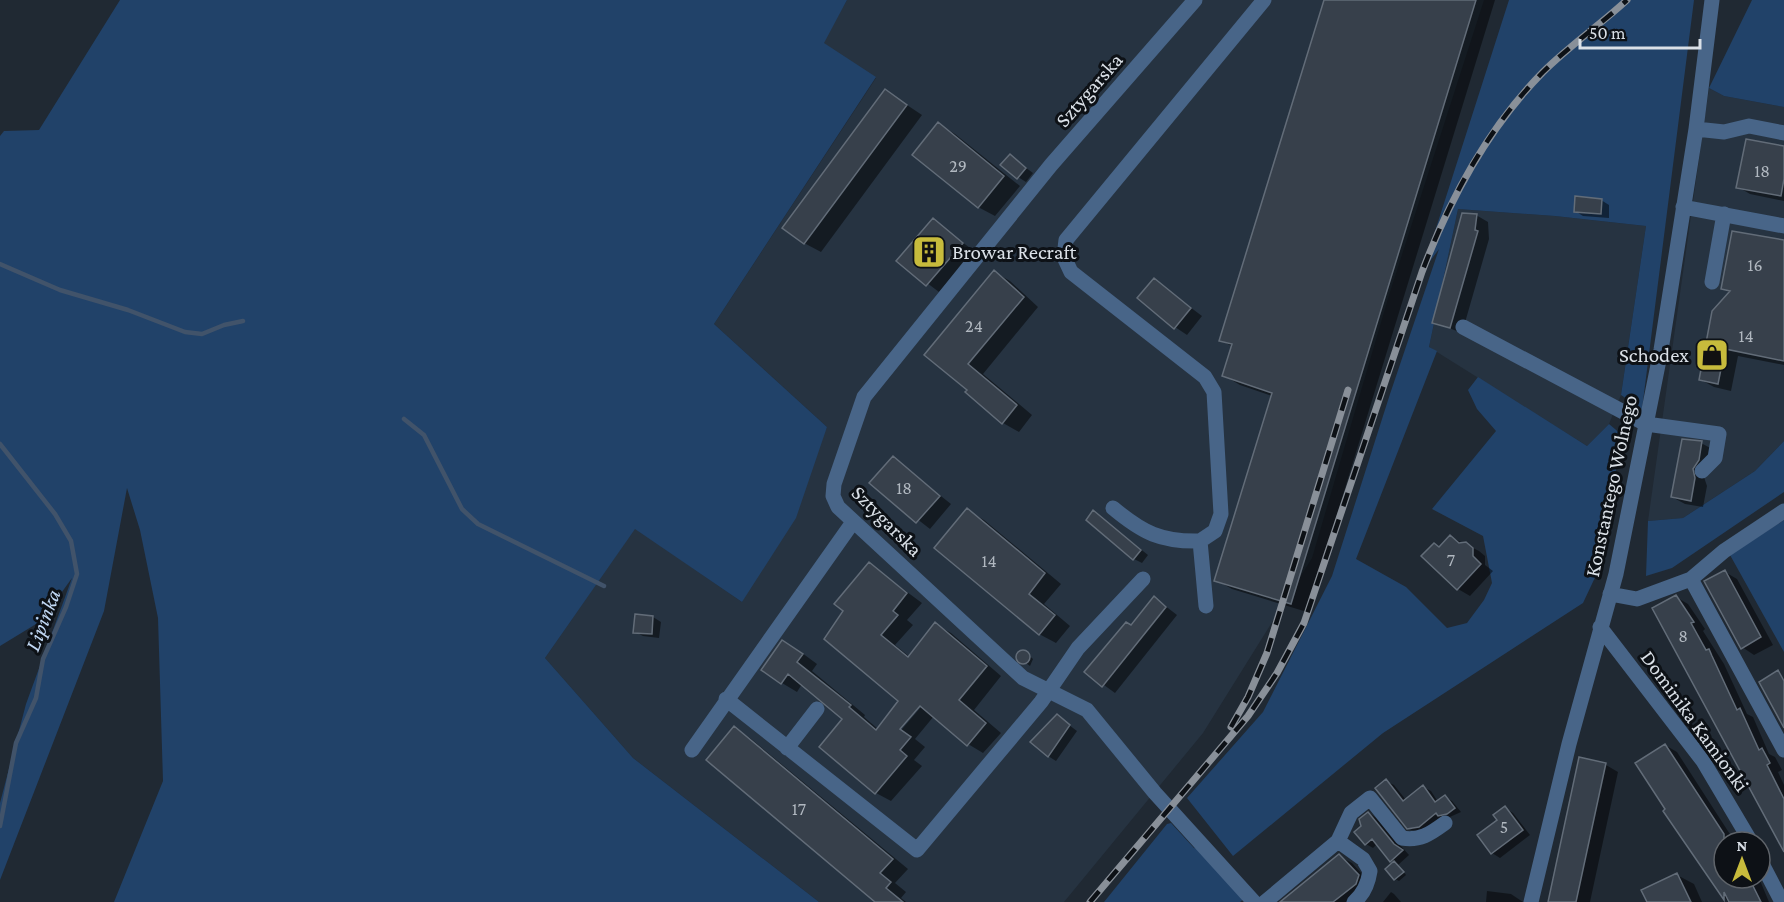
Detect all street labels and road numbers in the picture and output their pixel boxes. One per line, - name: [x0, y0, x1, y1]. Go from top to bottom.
- street label: Sztygarska: [1050, 48, 1128, 132]
- street label: Konstantego Wolnego: [1580, 393, 1642, 579]
- street label: Sztygarska: [847, 481, 928, 562]
- street label: Dominika Kamionki: [1636, 646, 1754, 797]

